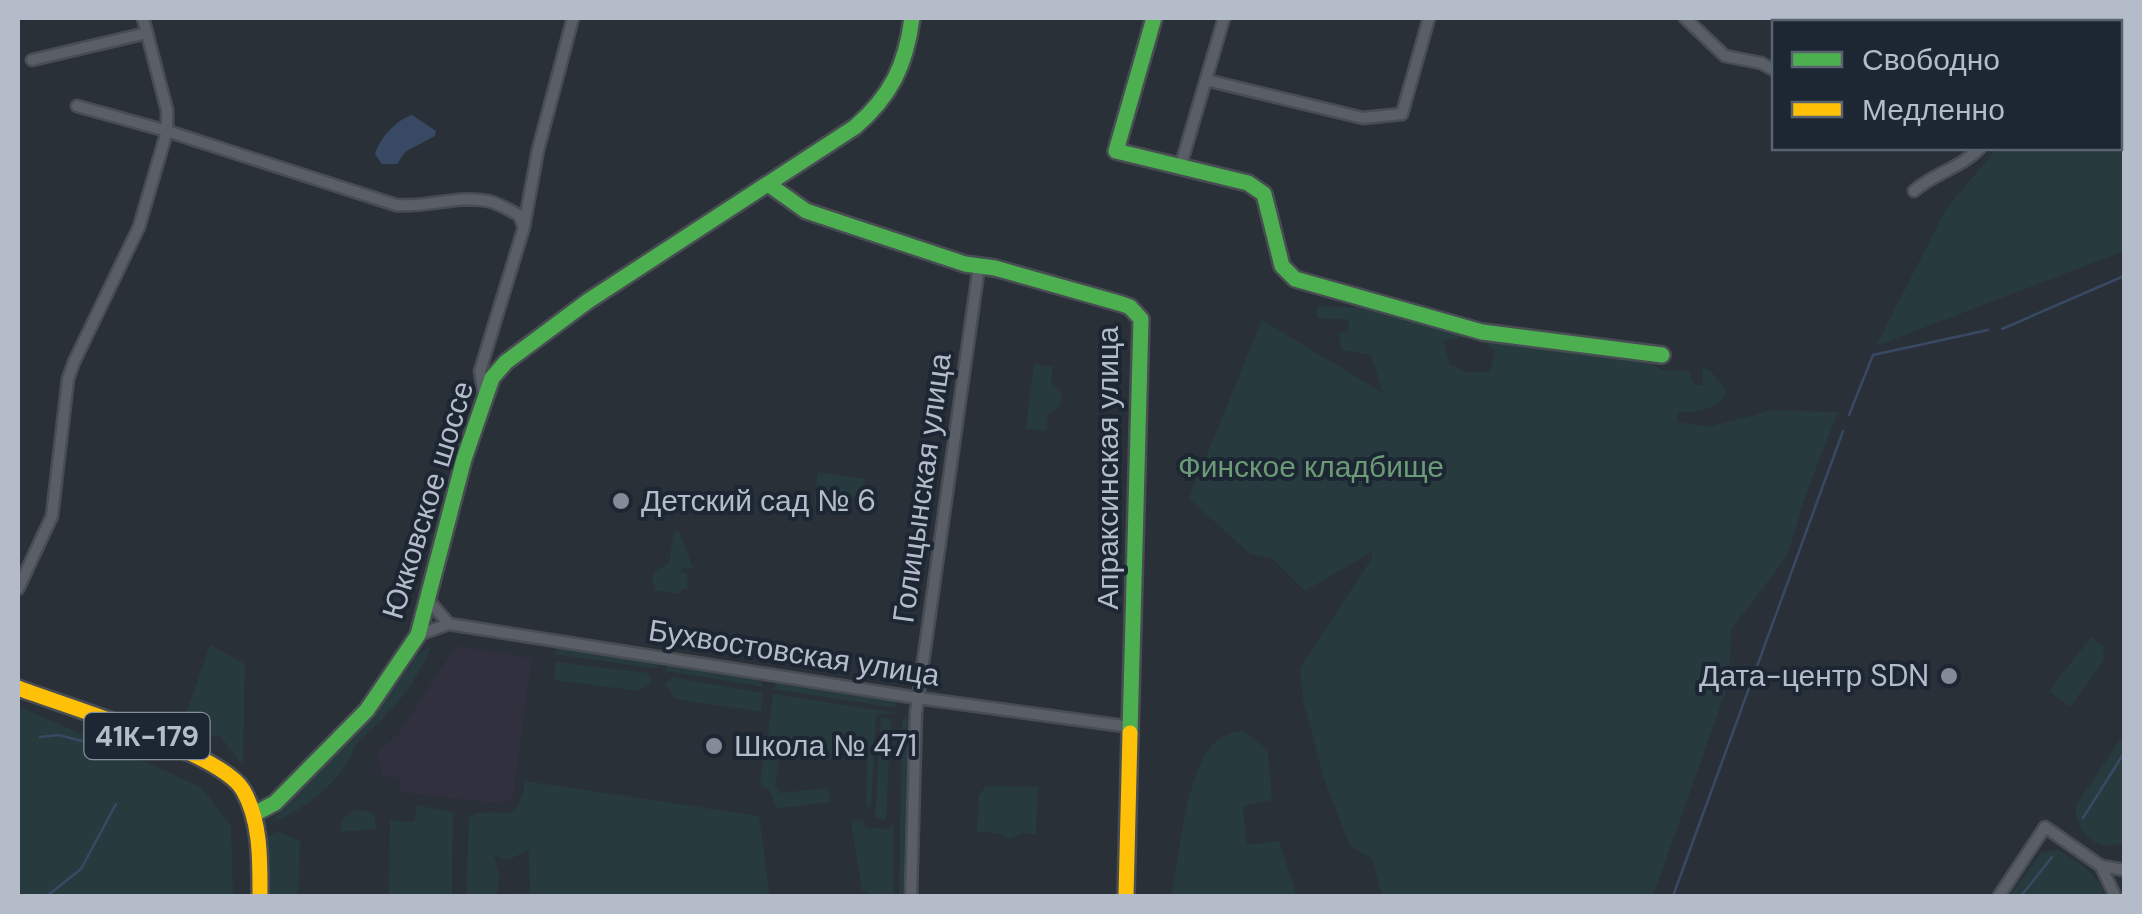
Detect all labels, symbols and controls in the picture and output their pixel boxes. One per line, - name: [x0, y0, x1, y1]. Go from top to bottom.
- legend: [1772, 20, 2122, 150]
- text: Свободно: [1862, 40, 2000, 79]
- text: Медленно: [1862, 90, 2005, 129]
- street label: Апраксинская улица: [1088, 326, 1127, 610]
- street label: Голицынская улица: [883, 350, 960, 625]
- street label: Юкковское шоссе: [373, 376, 482, 623]
- park label: Финское кладбище: [1178, 447, 1444, 486]
- place label: Детский сад № 6: [641, 481, 876, 520]
- marker: Детский сад № 6: [610, 490, 632, 512]
- street label: Бухвостовская улица: [646, 610, 943, 695]
- place label: Дата-центр SDN: [1699, 656, 1929, 695]
- marker: Дата-центр SDN: [1938, 665, 1960, 687]
- road number: 41К-179: [84, 713, 210, 759]
- place label: Школа № 471: [734, 726, 917, 765]
- marker: Школа № 471: [703, 735, 725, 757]

